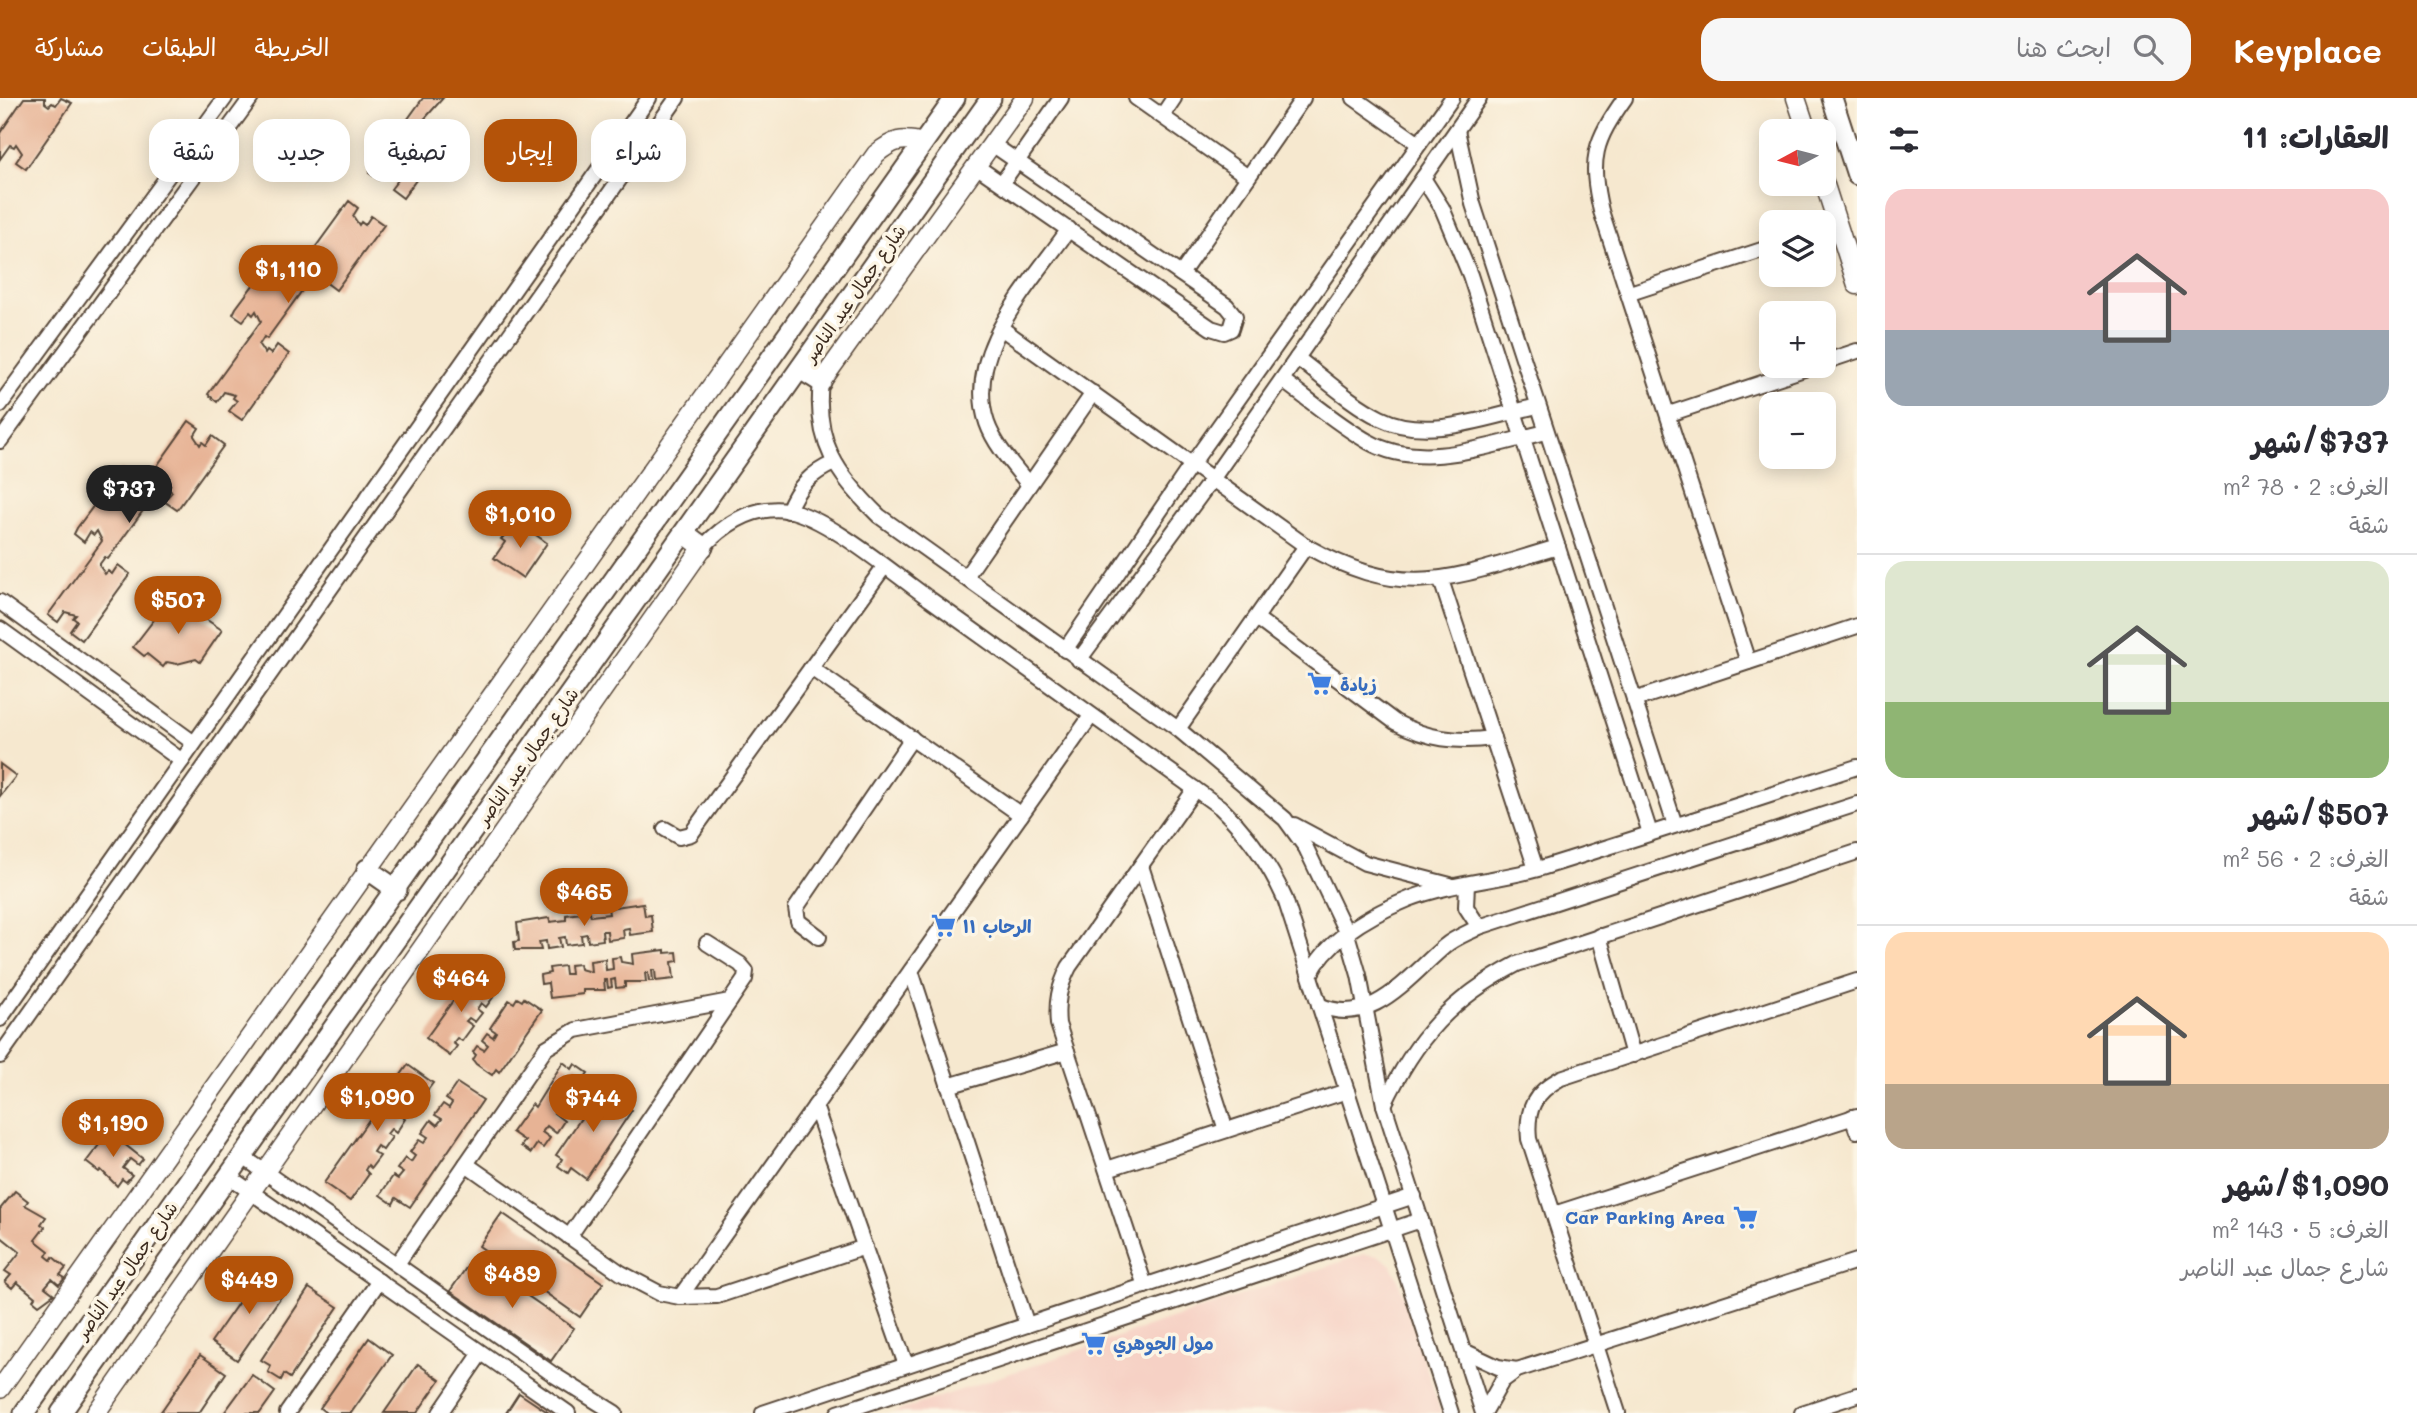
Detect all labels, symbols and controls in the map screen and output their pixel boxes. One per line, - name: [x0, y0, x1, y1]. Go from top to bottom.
- search box: [1701, 18, 2191, 81]
- text: Keyplace: [2233, 28, 2382, 71]
- text: ابحث هنا: [2016, 30, 2111, 64]
- icon: search: [2129, 30, 2167, 68]
- text: مشاركة: [35, 31, 104, 62]
- text: الطبقات: [142, 31, 217, 62]
- text: الخريطة: [255, 31, 329, 62]
- text: العقارات: 11: [2242, 116, 2389, 156]
- chip: شقة: [149, 119, 239, 182]
- chip: جديد: [253, 119, 350, 182]
- chip: تصفية: [364, 119, 470, 182]
- chip: إيجار: [484, 119, 577, 182]
- chip: شراء: [591, 119, 686, 182]
- north arrow: [1759, 119, 1836, 196]
- map controls: [1759, 119, 1836, 469]
- icon: filters: [1885, 121, 1923, 159]
- button: layers: [1759, 210, 1836, 287]
- street label: شارع جمال عبد الناصر: [796, 219, 911, 369]
- icon: home: [2074, 235, 2200, 361]
- pin: $1,110: [231, 246, 345, 305]
- text: $1,110: [255, 253, 321, 283]
- button: +: [1759, 301, 1836, 378]
- button: −: [1759, 392, 1836, 469]
- text: $737/شهر: [2252, 421, 2389, 461]
- pin: $737: [88, 466, 170, 525]
- text: الغرف: 2 · 78 m²: [2223, 471, 2389, 501]
- text: $737: [102, 473, 156, 503]
- pin: $1,010: [463, 490, 577, 550]
- text: $1,010: [484, 498, 556, 528]
- text: شقة: [2349, 509, 2389, 539]
- pin: $507: [137, 576, 219, 636]
- text: $507: [150, 584, 206, 614]
- icon: home: [2074, 607, 2200, 733]
- supermarket icon: زيادة: [1306, 670, 1334, 698]
- place label: زيادة: [1340, 672, 1377, 696]
- street label: شارع جمال عبد الناصر: [469, 682, 584, 832]
- text: $507/شهر: [2250, 793, 2389, 833]
- text: الغرف: 2 · 56 m²: [2222, 843, 2389, 873]
- pin: $465: [543, 868, 625, 928]
- text: $465: [556, 876, 612, 906]
- text: شقة: [2349, 881, 2389, 911]
- supermarket icon: الرحاب ١١: [929, 912, 957, 940]
- place label: الرحاب ١١: [963, 914, 1032, 938]
- pin: $464: [420, 954, 502, 1014]
- text: $464: [432, 962, 490, 992]
- icon: home: [2074, 978, 2200, 1104]
- pin: $1,090: [320, 1074, 434, 1133]
- pin: $744: [552, 1074, 634, 1134]
- text: $1,090: [340, 1081, 414, 1111]
- text: $744: [565, 1082, 621, 1112]
- pin: $1,190: [56, 1100, 170, 1159]
- text: $1,190: [78, 1107, 148, 1137]
- text: $1,090/شهر: [2224, 1164, 2389, 1204]
- street label: شارع جمال عبد الناصر: [68, 1196, 183, 1346]
- supermarket icon: Car Parking Area: [1731, 1203, 1759, 1231]
- place label: Car Parking Area: [1565, 1205, 1725, 1229]
- text: الغرف: 5 · 143 m²: [2212, 1214, 2389, 1244]
- pin: $489: [471, 1250, 553, 1310]
- text: شارع جمال عبد الناصر: [2181, 1252, 2389, 1282]
- pin: $449: [208, 1256, 290, 1316]
- text: $489: [484, 1258, 540, 1288]
- text: $449: [220, 1264, 278, 1294]
- supermarket icon: مول الجوهري: [1079, 1329, 1107, 1357]
- place label: مول الجوهري: [1113, 1331, 1214, 1358]

